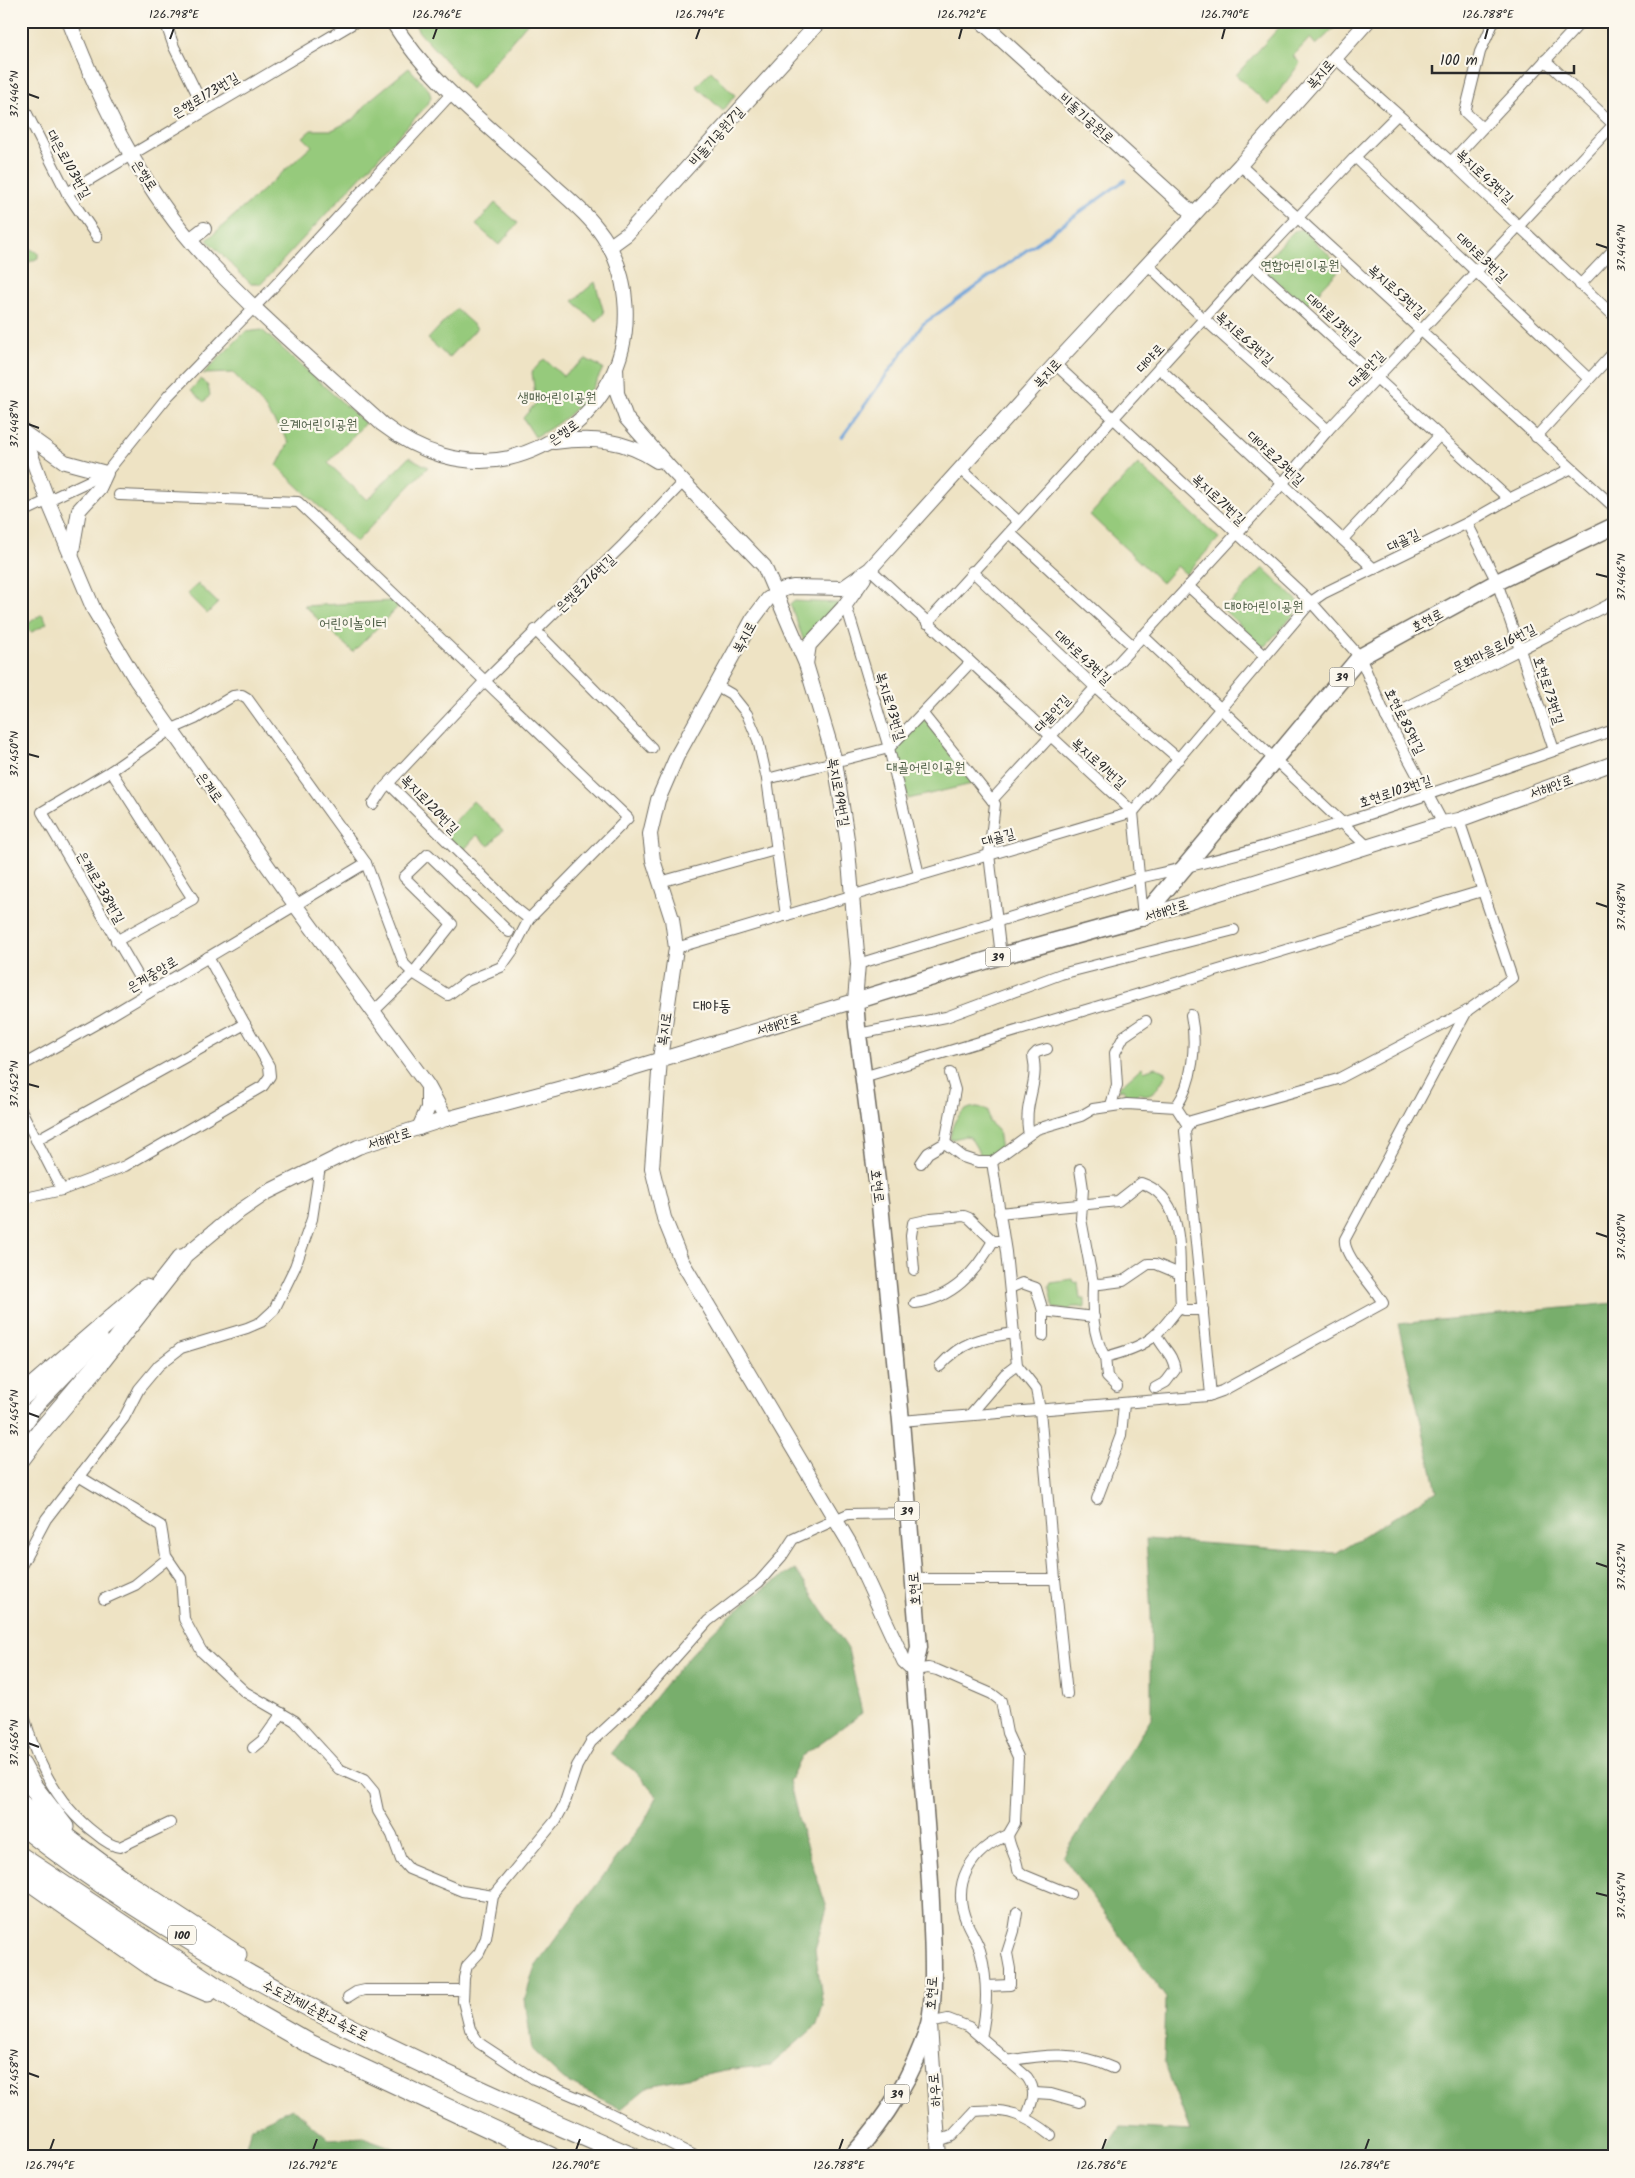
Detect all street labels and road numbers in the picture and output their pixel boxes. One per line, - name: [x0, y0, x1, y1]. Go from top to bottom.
- street label: 복지로: [1301, 55, 1340, 95]
- street label: 은행로173번길: [168, 67, 244, 125]
- street label: 비둘기공원로: [1054, 88, 1119, 150]
- street label: 비둘기공원7길: [684, 101, 750, 172]
- street label: 대은로103번길: [40, 126, 96, 204]
- street label: 복지로43번길: [1450, 144, 1519, 210]
- street label: 은행로: [126, 155, 163, 196]
- street label: 대야로3번길: [1450, 228, 1513, 288]
- street label: 복지로53번길: [1362, 260, 1431, 324]
- street label: 대야로13번길: [1300, 289, 1367, 351]
- street label: 복지로63번길: [1210, 306, 1279, 372]
- street label: 대야로: [1131, 339, 1170, 379]
- street label: 대골안길: [1343, 345, 1391, 394]
- street label: 복지로: [1028, 354, 1067, 394]
- street label: 은행로: [543, 414, 584, 452]
- street label: 대야로23번길: [1241, 426, 1310, 492]
- street label: 복지로71번길: [1186, 469, 1251, 531]
- street label: 대골길: [1383, 523, 1424, 558]
- street label: 은행로216번길: [550, 549, 621, 618]
- street label: 호현로: [1407, 603, 1448, 639]
- street label: 복지로: [727, 617, 763, 658]
- street label: 문화마을로16번길: [1449, 618, 1541, 679]
- street label: 대야로43번길: [1048, 625, 1117, 691]
- street label: 호현로73번길: [1527, 653, 1570, 728]
- road number: 39: [1330, 668, 1354, 686]
- street label: 복지로93번길: [869, 669, 911, 744]
- street label: 호현로85번길: [1378, 684, 1431, 759]
- street label: 대골안길: [1029, 689, 1077, 738]
- street label: 복지로91번길: [1066, 733, 1131, 795]
- street label: 복지로99번길: [821, 756, 855, 829]
- street label: 은계로: [190, 767, 228, 808]
- street label: 서해안로: [1526, 769, 1576, 805]
- street label: 복지로120번길: [395, 770, 464, 840]
- street label: 호현로103번길: [1356, 770, 1435, 814]
- street label: 대골길: [979, 823, 1018, 853]
- street label: 은계로338번길: [70, 847, 130, 929]
- street label: 서해안로: [1142, 894, 1191, 928]
- road number: 39: [986, 948, 1010, 966]
- street label: 은계중앙로: [123, 951, 182, 999]
- street label: 서해안로: [754, 1008, 803, 1042]
- street label: 복지로: [652, 1011, 678, 1047]
- street label: 서해안로: [365, 1122, 414, 1156]
- street label: 호현로: [864, 1168, 890, 1204]
- road number: 39: [894, 1502, 920, 1520]
- street label: 호현로: [903, 1571, 927, 1607]
- road number: 100: [168, 1926, 196, 1944]
- street label: 수도권제1순환고속도로: [258, 1975, 373, 2047]
- street label: 호현로: [920, 1976, 944, 2011]
- street label: 하우로: [923, 2072, 947, 2108]
- road number: 39: [884, 2084, 910, 2104]

